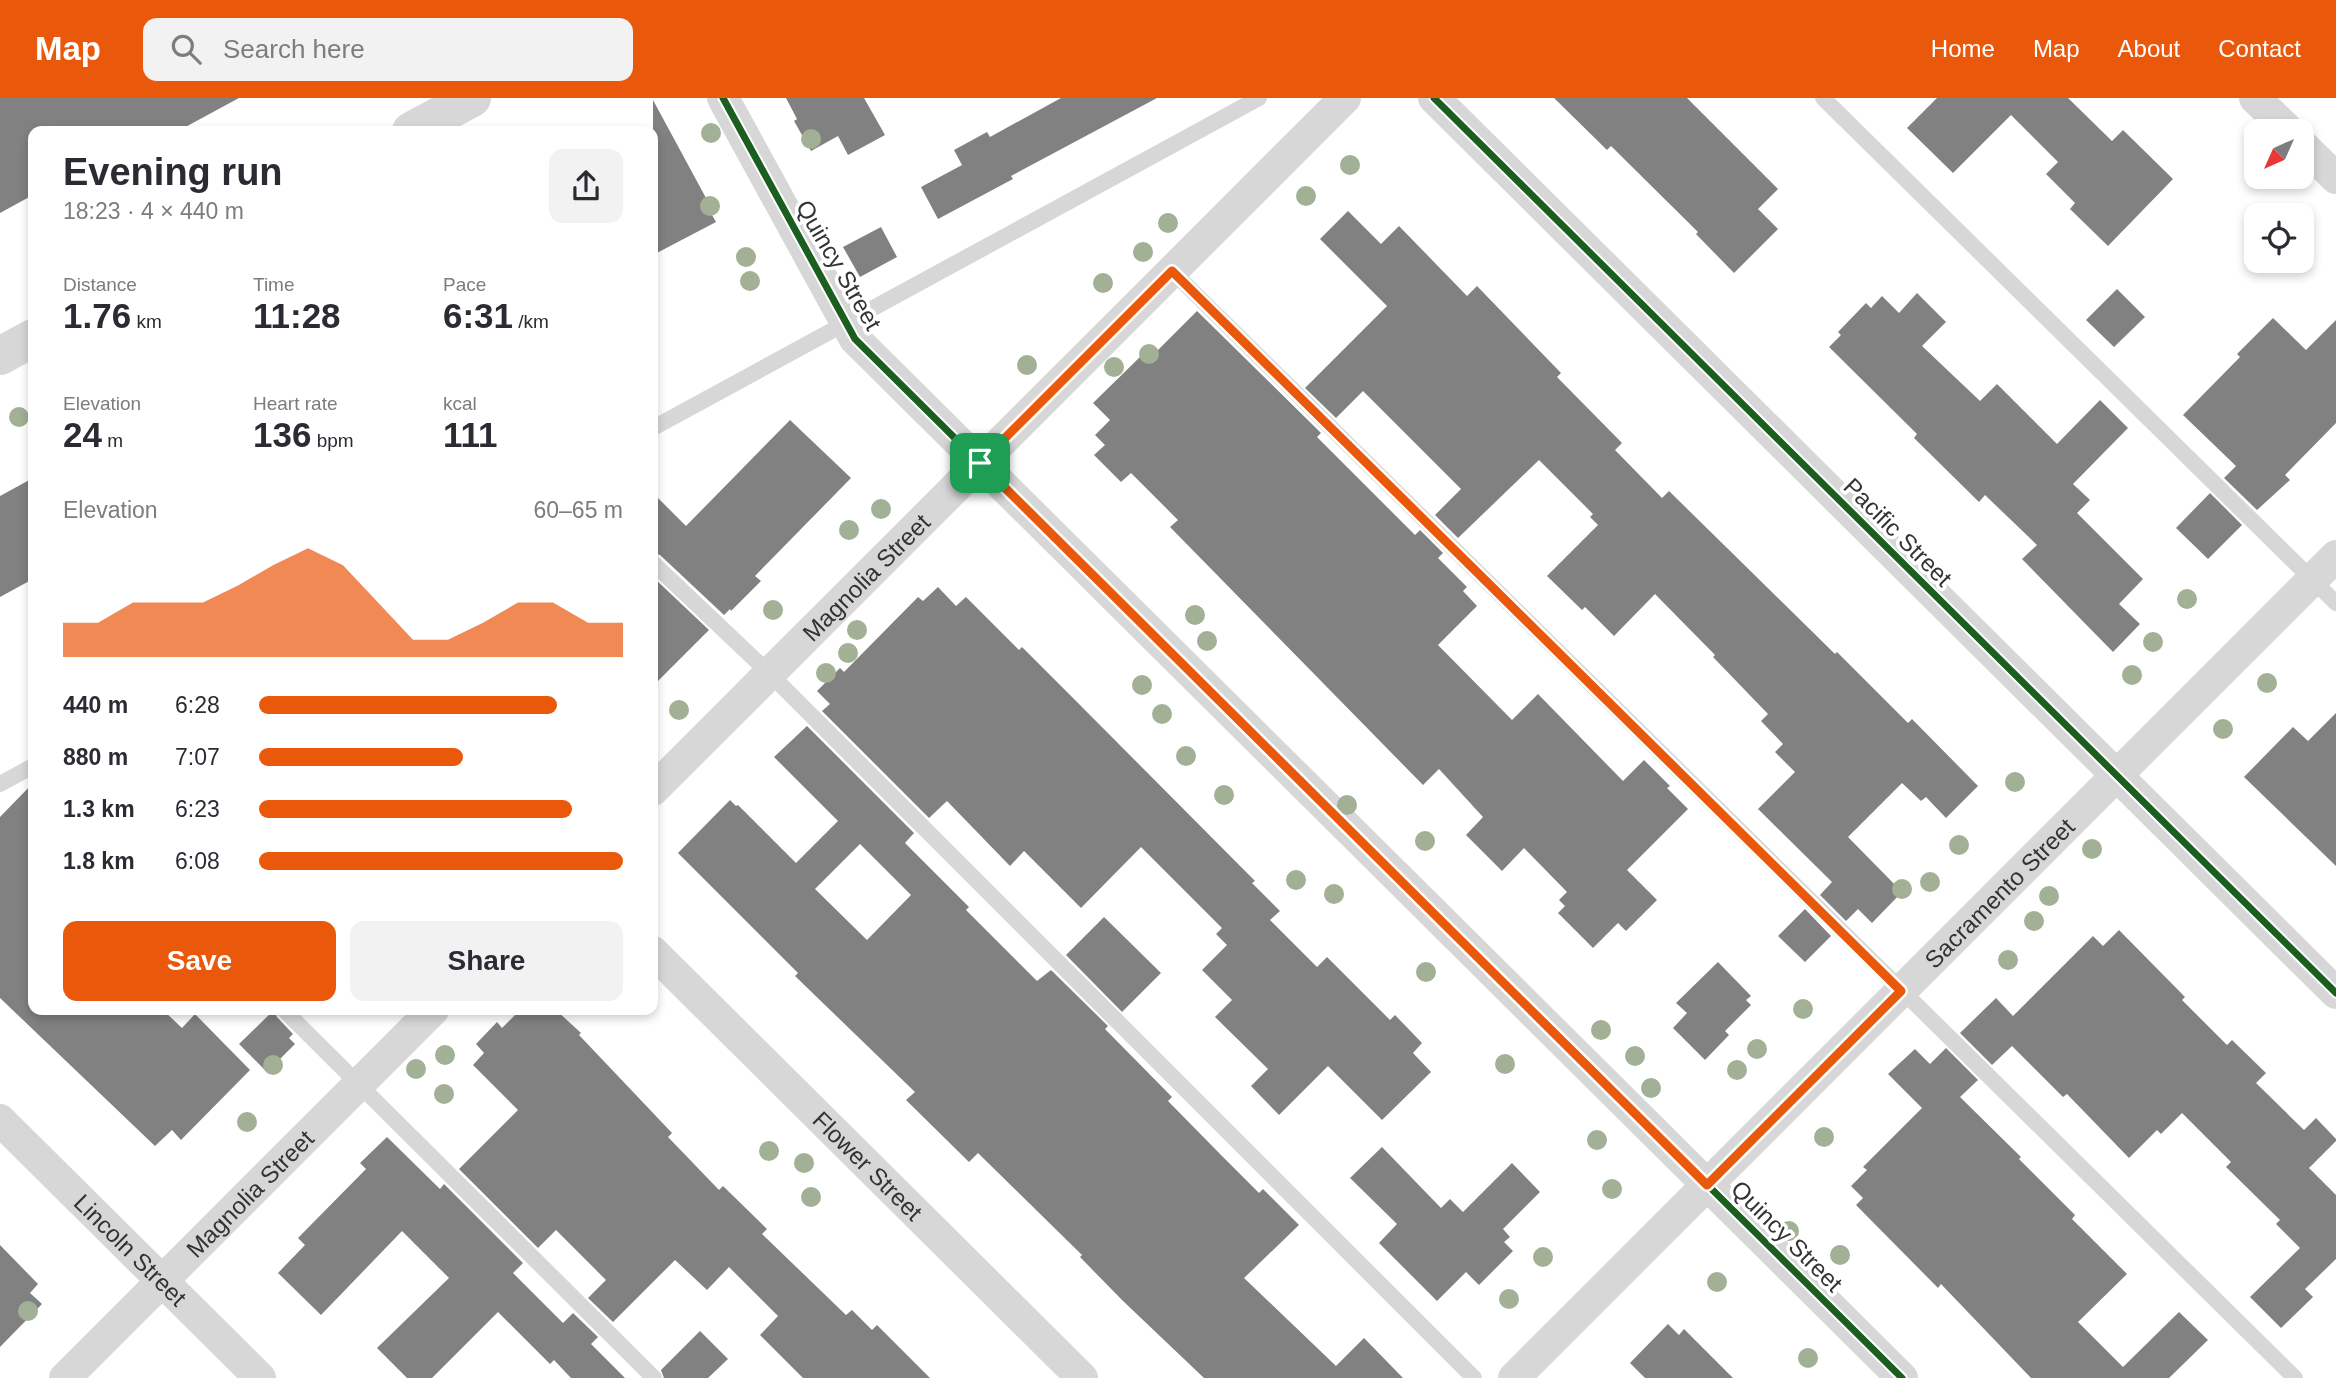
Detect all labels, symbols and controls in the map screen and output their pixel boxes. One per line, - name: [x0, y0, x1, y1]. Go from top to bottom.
- search box: [143, 18, 633, 81]
- text: Map: [35, 30, 101, 67]
- icon: search: [167, 30, 205, 68]
- text: Search here: [223, 34, 365, 64]
- text: Home: [1931, 35, 1995, 62]
- text: Map: [2033, 35, 2080, 62]
- text: About: [2118, 35, 2180, 62]
- text: Contact: [2218, 35, 2301, 62]
- north arrow: [2244, 119, 2314, 189]
- map controls: [2244, 119, 2314, 273]
- button: share: [549, 149, 623, 223]
- text: Evening run: [63, 151, 283, 193]
- street label: Quincy Street: [791, 195, 887, 335]
- text: 18:23 · 4 × 440 m: [63, 198, 244, 224]
- button: locate: [2244, 203, 2314, 273]
- text: Distance: [63, 274, 137, 295]
- text: Time: [253, 274, 295, 295]
- text: Pace: [443, 274, 486, 295]
- text: 1.76: [63, 296, 131, 335]
- text: 11:28: [253, 296, 341, 335]
- text: 6:31: [443, 296, 513, 335]
- text: km: [131, 311, 162, 332]
- text: /km: [513, 311, 549, 332]
- text: Elevation: [63, 393, 141, 414]
- text: Heart rate: [253, 393, 337, 414]
- text: kcal: [443, 393, 477, 414]
- text: 24: [63, 415, 102, 454]
- text: 136: [253, 415, 311, 454]
- text: 111: [443, 415, 498, 454]
- text: m: [102, 430, 123, 451]
- text: bpm: [311, 430, 354, 451]
- pin: [950, 433, 1010, 493]
- icon: arrive: [961, 444, 999, 482]
- street label: Pacific Street: [1838, 472, 1958, 592]
- text: Elevation: [63, 497, 158, 523]
- text: 60–65 m: [533, 497, 623, 523]
- street label: Magnolia Street: [797, 508, 935, 646]
- text: 440 m: [63, 692, 128, 718]
- text: 6:28: [175, 692, 220, 718]
- text: 880 m: [63, 744, 128, 770]
- text: 7:07: [175, 744, 220, 770]
- text: 1.3 km: [63, 796, 135, 822]
- text: 6:23: [175, 796, 220, 822]
- street label: Sacramento Street: [1919, 812, 2080, 973]
- text: 1.8 km: [63, 848, 135, 874]
- text: 6:08: [175, 848, 220, 874]
- button: Save: [63, 921, 336, 1001]
- button: Share: [350, 921, 623, 1001]
- street label: Flower Street: [808, 1106, 928, 1226]
- street label: Magnolia Street: [181, 1124, 319, 1262]
- street label: Quincy Street: [1726, 1175, 1848, 1297]
- street label: Lincoln Street: [69, 1188, 192, 1311]

